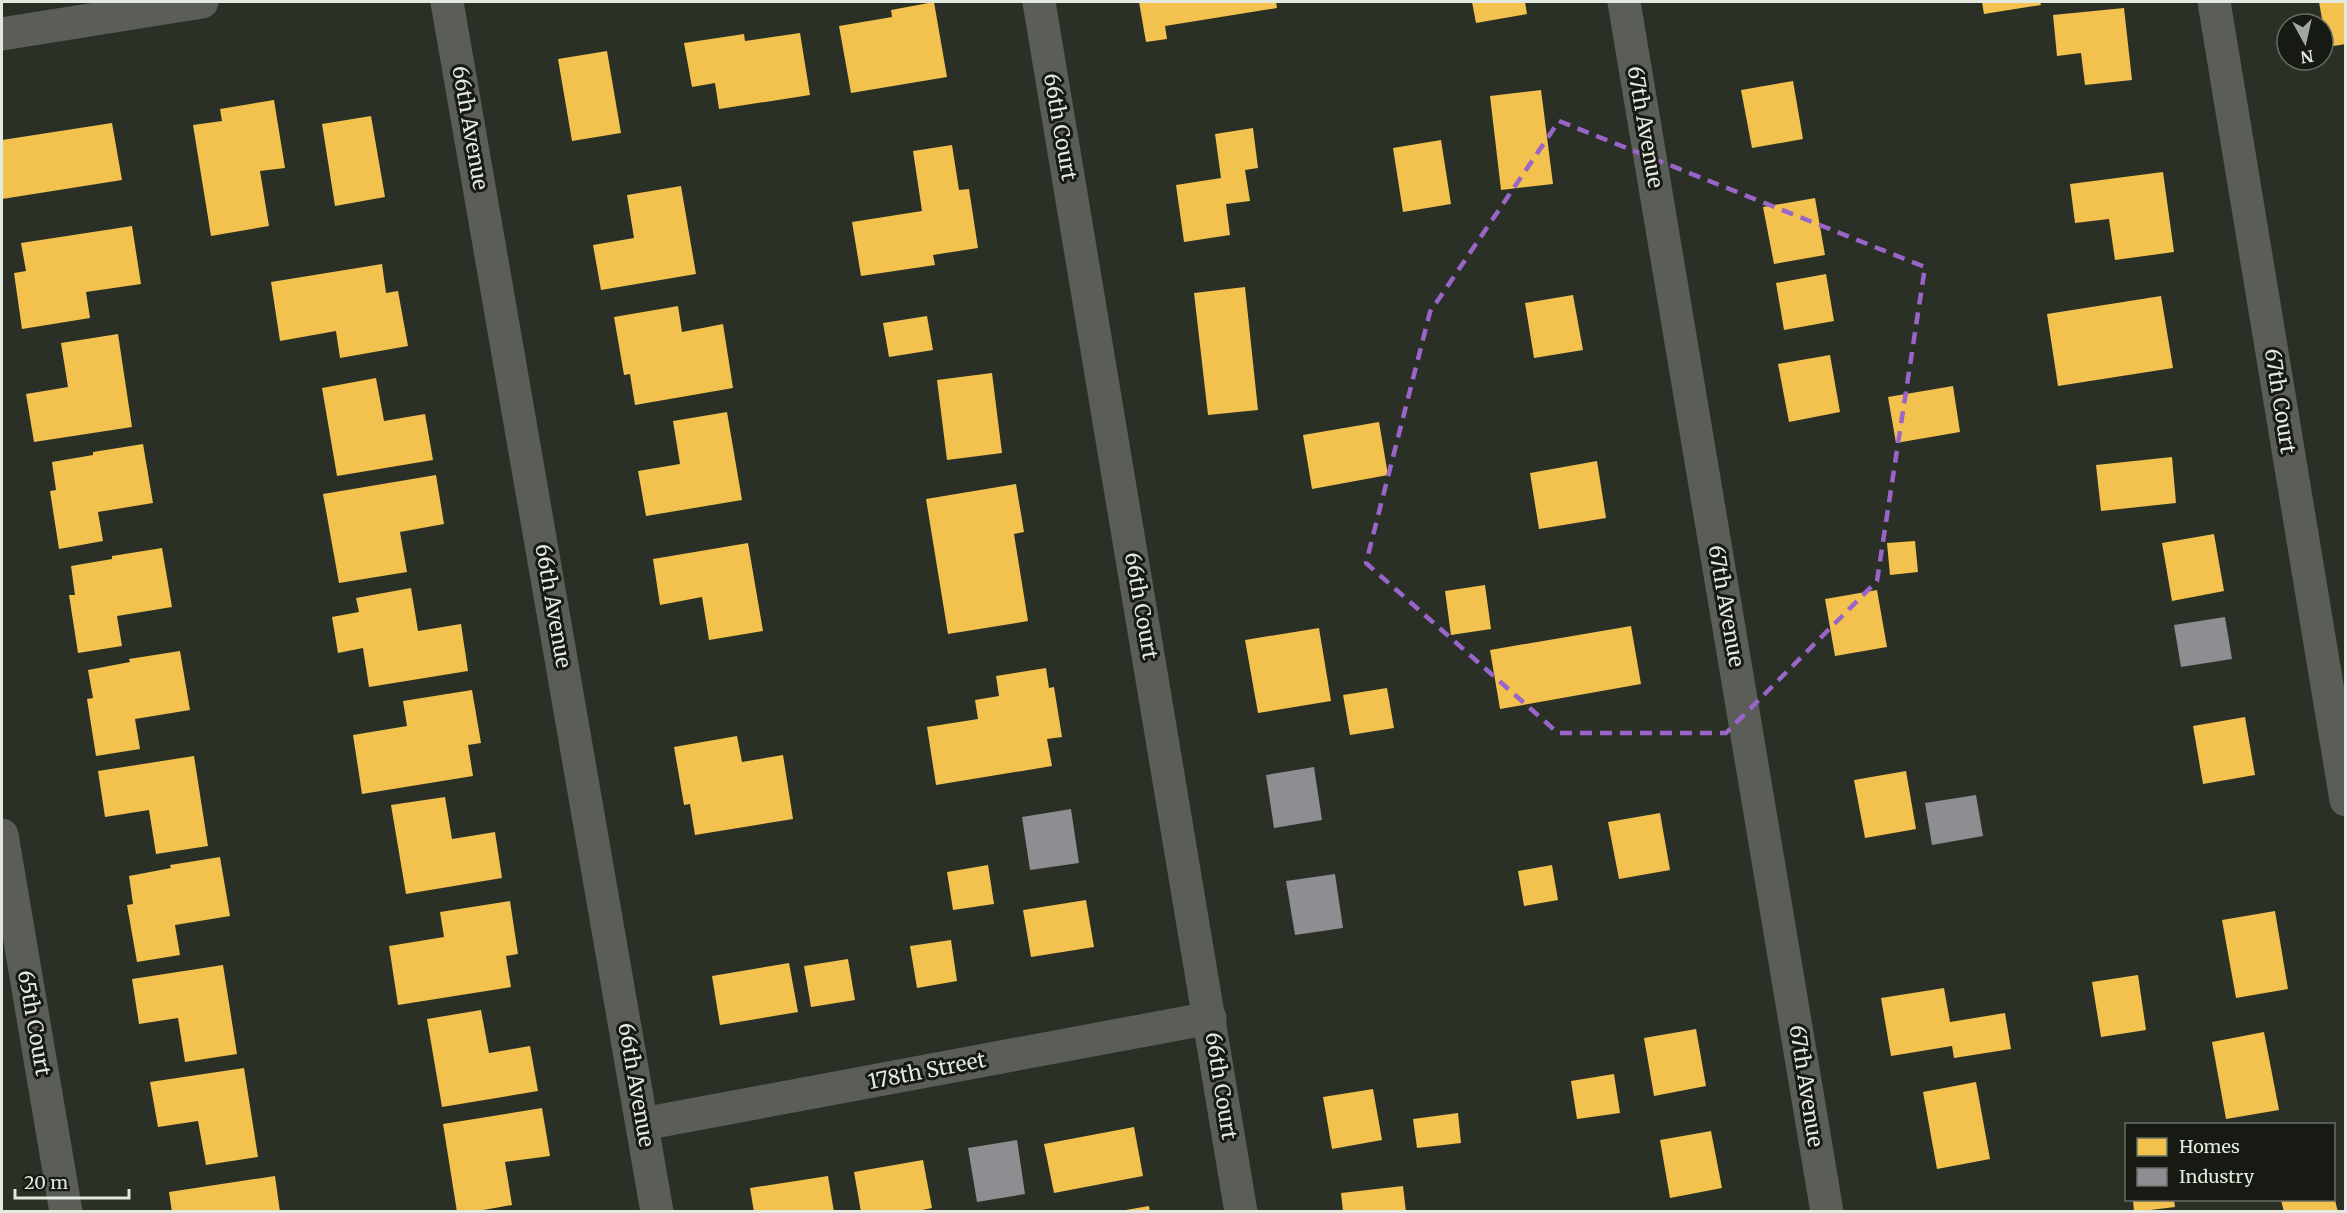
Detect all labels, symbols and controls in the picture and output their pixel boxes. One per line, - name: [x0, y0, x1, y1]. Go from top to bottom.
- north arrow: [2275, 12, 2335, 72]
- text: N: [2299, 46, 2315, 68]
- street label: 66th Avenue: [446, 64, 495, 192]
- street label: 67th Avenue: [1621, 64, 1670, 190]
- street label: 66th Court: [1038, 71, 1083, 183]
- street label: 67th Court: [2259, 346, 2302, 455]
- street label: 66th Avenue: [529, 542, 578, 670]
- street label: 67th Avenue: [1702, 543, 1751, 669]
- street label: 66th Court: [1119, 550, 1164, 662]
- street label: 65th Court: [12, 968, 57, 1078]
- street label: 66th Avenue: [612, 1021, 661, 1149]
- street label: 67th Avenue: [1784, 1023, 1829, 1149]
- street label: 66th Court: [1200, 1030, 1243, 1142]
- street label: 178th Street: [866, 1046, 988, 1095]
- legend: [2125, 1123, 2335, 1201]
- text: Homes: [2179, 1135, 2240, 1158]
- scale bar: [15, 1162, 129, 1200]
- text: Industry: [2179, 1165, 2255, 1188]
- text: 20 m: [24, 1171, 68, 1194]

